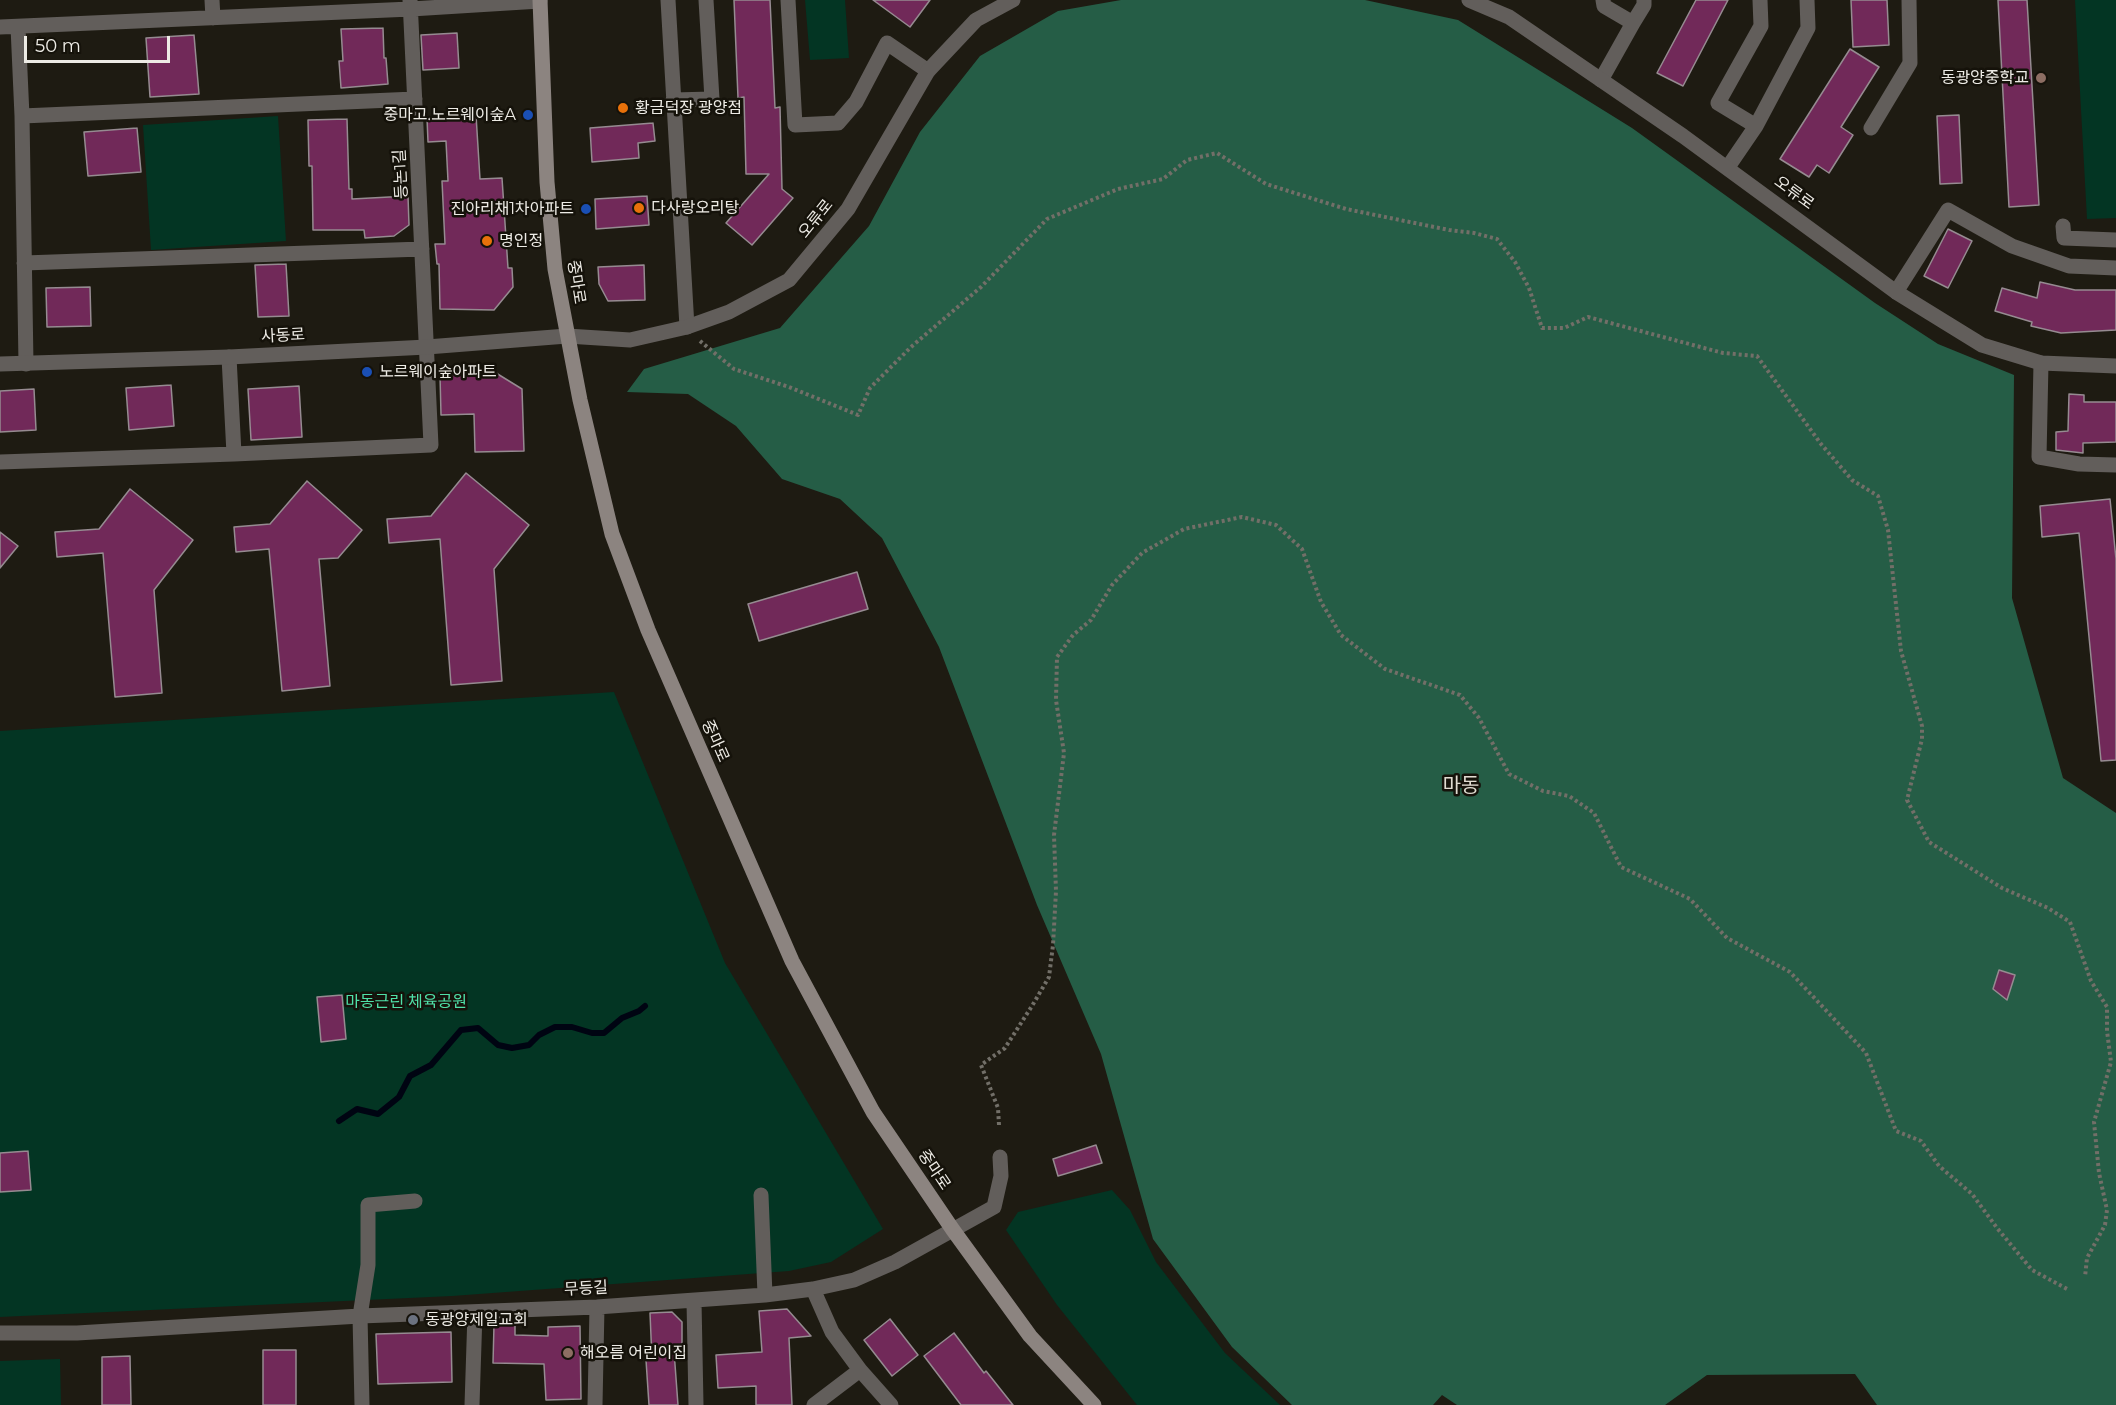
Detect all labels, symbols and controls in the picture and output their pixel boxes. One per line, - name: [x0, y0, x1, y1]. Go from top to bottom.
- scale bar: [27, 24, 172, 62]
- text: 50 m: [35, 35, 81, 57]
- place label: 동광양중학교: [1941, 68, 2029, 88]
- marker: 동광양중학교: [2034, 71, 2048, 85]
- place label: 황금덕장 광양점: [635, 98, 742, 118]
- marker: 황금덕장 광양점: [616, 101, 630, 115]
- place label: 중마고.노르웨이숲A: [383, 105, 516, 125]
- marker: 중마고.노르웨이숲A: [521, 108, 535, 122]
- street label: 등논1길: [390, 149, 412, 199]
- street label: 오류로: [1770, 172, 1818, 214]
- street label: 오류로: [795, 196, 837, 242]
- place label: 다사랑오리탕: [651, 198, 739, 218]
- place label: 진아리채1차아파트: [450, 199, 574, 219]
- marker: 다사랑오리탕: [632, 201, 646, 215]
- marker: 진아리채1차아파트: [579, 202, 593, 216]
- place label: 명인정: [499, 231, 543, 251]
- marker: 명인정: [480, 234, 494, 248]
- street label: 중마로: [563, 259, 589, 305]
- street label: 사동로: [260, 325, 306, 347]
- place label: 노르웨이숲아파트: [379, 362, 497, 382]
- marker: 노르웨이숲아파트: [360, 365, 374, 379]
- street label: 중마로: [697, 717, 733, 765]
- district label: 마동: [1443, 774, 1479, 798]
- park label: 마동근린 체육공원: [345, 992, 467, 1012]
- street label: 중마로: [914, 1146, 954, 1194]
- street label: 무등길: [563, 1278, 609, 1300]
- place label: 동광양제일교회: [425, 1310, 528, 1330]
- marker: 동광양제일교회: [406, 1313, 420, 1327]
- place label: 해오름 어린이집: [580, 1343, 687, 1363]
- marker: 해오름 어린이집: [561, 1346, 575, 1360]

